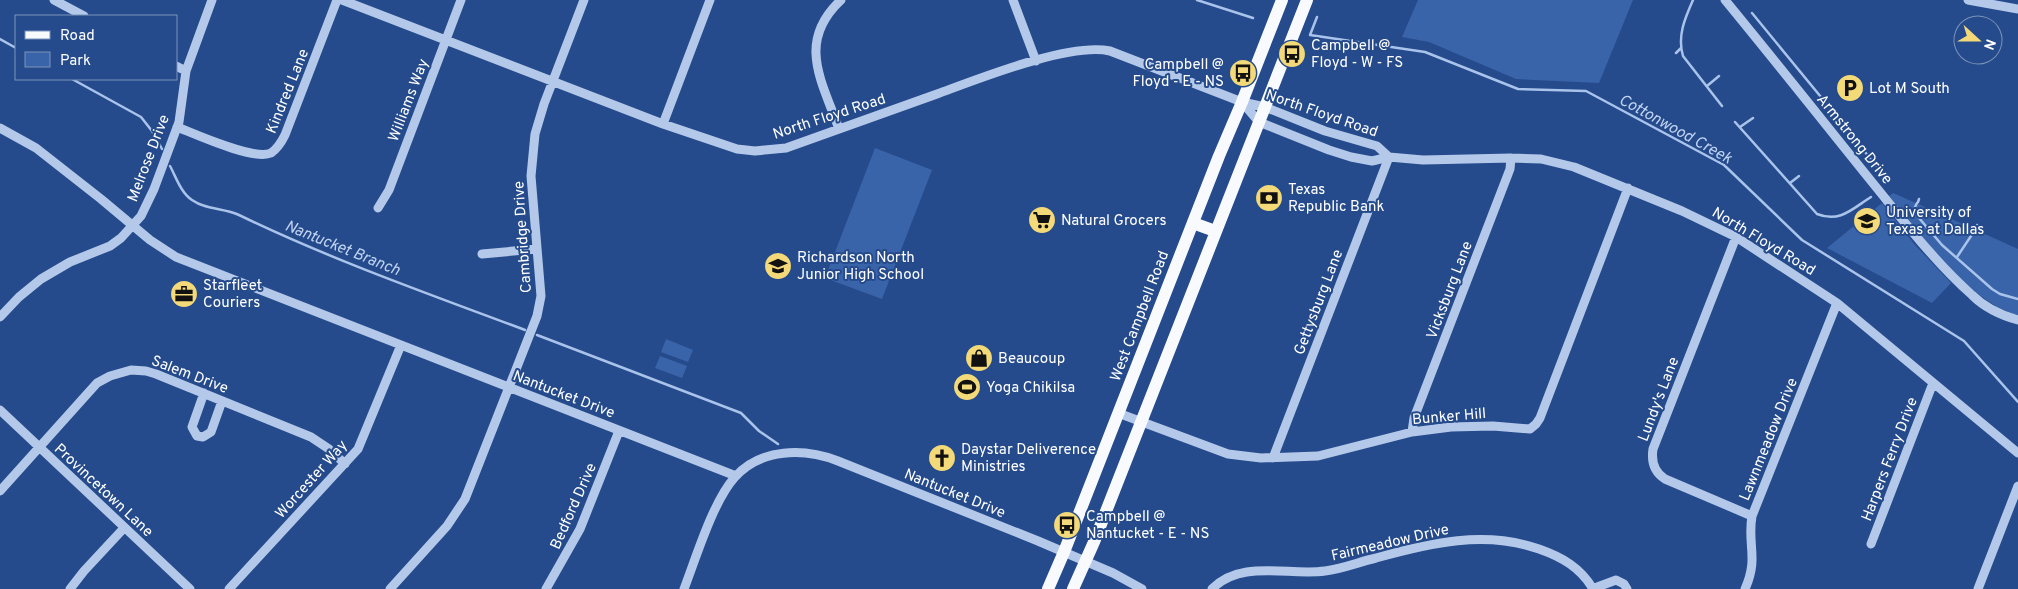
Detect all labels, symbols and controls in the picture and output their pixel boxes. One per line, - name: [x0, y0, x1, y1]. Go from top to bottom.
- legend: [15, 15, 178, 80]
- north arrow: [1953, 15, 2003, 65]
- text: Road: [60, 27, 95, 46]
- text: N: [1979, 36, 1998, 52]
- place label: Campbell @ Floyd - W - FS: [1311, 37, 1403, 73]
- bus stop icon: Campbell @ Floyd - W - FS: [1277, 39, 1307, 69]
- street label: Kindred Lane: [263, 46, 314, 137]
- text: Park: [60, 52, 91, 71]
- street label: Williams Way: [385, 56, 434, 145]
- place label: Campbell @ Floyd - E - NS: [1132, 56, 1224, 92]
- bus stop icon: Campbell @ Floyd - E - NS: [1228, 58, 1258, 88]
- parking icon: Lot M South: [1835, 73, 1865, 103]
- place label: Lot M South: [1869, 80, 1950, 99]
- street label: North Floyd Road: [1263, 86, 1380, 143]
- street label: North Floyd Road: [771, 90, 888, 145]
- water label: Cottonwood Creek: [1615, 90, 1736, 170]
- street label: Armstrong Drive: [1812, 91, 1896, 189]
- street label: Melrose Drive: [124, 112, 175, 205]
- street label: Cambridge Drive: [510, 180, 537, 294]
- place label: Texas Republic Bank: [1288, 181, 1384, 217]
- bank icon: Texas Republic Bank: [1254, 183, 1284, 213]
- street label: North Floyd Road: [1708, 204, 1818, 281]
- place label: University of Texas at Dallas: [1886, 204, 1984, 240]
- supermarket icon: Natural Grocers: [1027, 205, 1057, 235]
- school or university icon: University of Texas at Dallas: [1852, 206, 1882, 236]
- place label: Natural Grocers: [1061, 212, 1167, 231]
- water label: Nantucket Branch: [282, 217, 403, 281]
- street label: Vicksburg Lane: [1423, 239, 1478, 342]
- street label: Gettysburg Lane: [1291, 247, 1348, 358]
- place label: Richardson North Junior High School: [797, 249, 924, 285]
- street label: West Campbell Road: [1107, 249, 1174, 385]
- school or university icon: Richardson North Junior High School: [763, 251, 793, 281]
- place label: Starfleet Couriers: [203, 277, 262, 313]
- office icon: Starfleet Couriers: [169, 279, 199, 309]
- shop icon: Beaucoup: [964, 343, 994, 373]
- place label: Beaucoup: [998, 350, 1065, 369]
- street label: Salem Drive: [148, 352, 231, 399]
- street label: Lundy's Lane: [1635, 355, 1684, 444]
- street label: Nantucket Drive: [510, 367, 617, 424]
- sports icon: Yoga Chikilsa: [952, 372, 982, 402]
- street label: Lawnmeadow Drive: [1736, 375, 1803, 504]
- place label: Yoga Chikilsa: [986, 379, 1075, 398]
- street label: Harpers Ferry Drive: [1858, 395, 1923, 524]
- street label: Bunker Hill: [1411, 405, 1487, 430]
- street label: Worcester Way: [272, 437, 352, 523]
- street label: Provincetown Lane: [49, 440, 156, 542]
- place label: Daystar Deliverence Ministries: [961, 441, 1096, 477]
- church icon: Daystar Deliverence Ministries: [927, 443, 957, 473]
- street label: Bedford Drive: [547, 460, 602, 553]
- street label: Nantucket Drive: [901, 465, 1008, 523]
- place label: Campbell @ Nantucket - E - NS: [1086, 508, 1209, 544]
- bus stop icon: Campbell @ Nantucket - E - NS: [1052, 510, 1082, 540]
- street label: Fairmeadow Drive: [1330, 521, 1451, 566]

